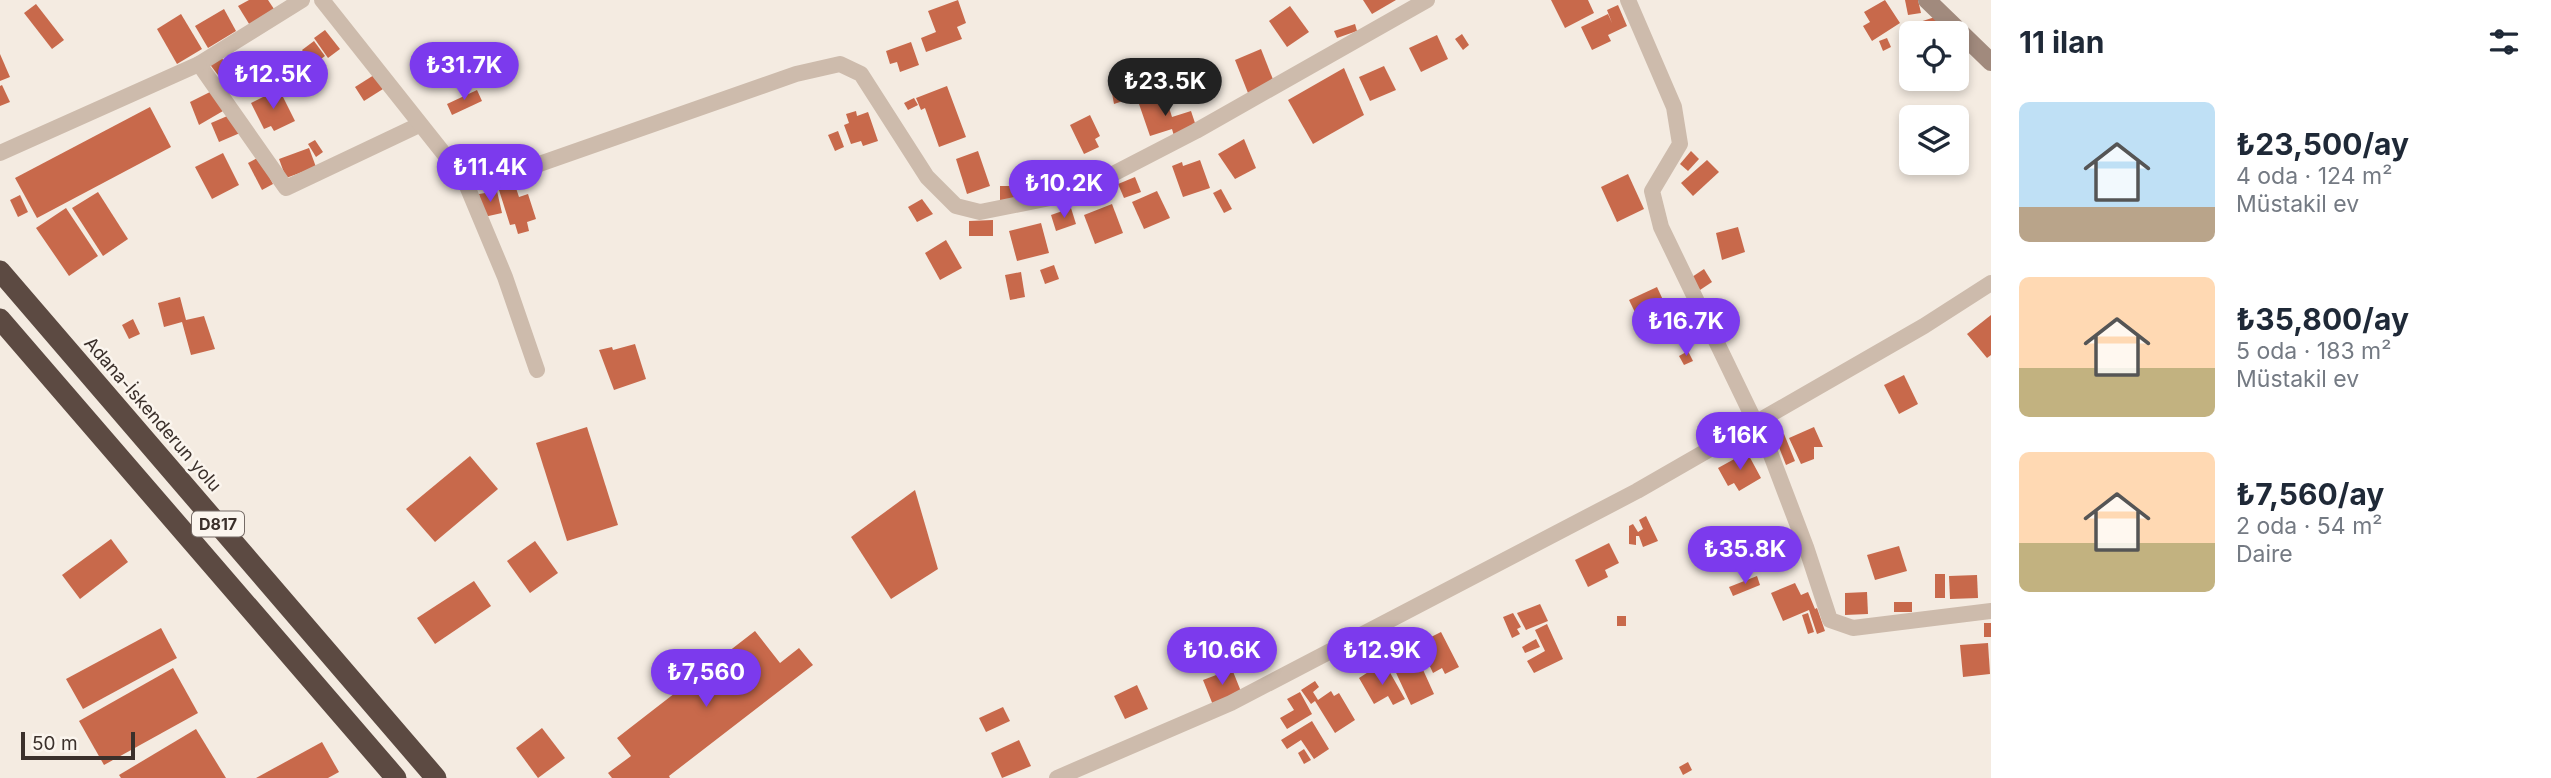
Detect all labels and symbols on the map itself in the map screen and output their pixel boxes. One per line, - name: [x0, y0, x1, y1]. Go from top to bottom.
- pin: ₺31.7K: [407, 42, 521, 102]
- pin: ₺12.5K: [216, 52, 330, 111]
- pin: ₺23.5K: [1108, 58, 1222, 118]
- pin: ₺11.4K: [433, 144, 547, 204]
- pin: ₺10.2K: [1007, 160, 1121, 220]
- pin: ₺16.7K: [1629, 298, 1743, 358]
- street label: Adana-İskenderun yolu: [80, 332, 227, 495]
- pin: ₺16K: [1699, 412, 1781, 472]
- road number: D817: [192, 512, 244, 537]
- pin: ₺35.8K: [1688, 526, 1802, 586]
- pin: ₺10.6K: [1165, 628, 1279, 687]
- pin: ₺12.9K: [1325, 628, 1439, 687]
- pin: ₺7,560: [649, 650, 763, 709]
- scale bar: [21, 729, 135, 761]

